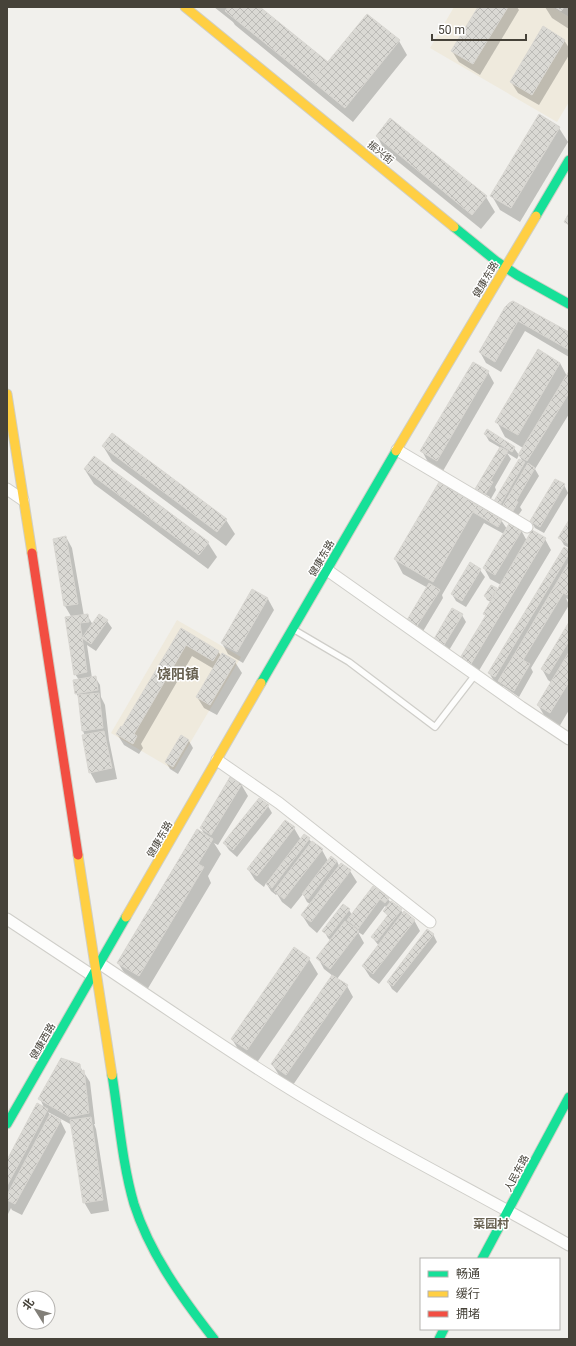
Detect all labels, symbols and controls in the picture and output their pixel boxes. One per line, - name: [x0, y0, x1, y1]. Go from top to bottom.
- scale bar: [432, 16, 526, 42]
- text: 50 m: [438, 23, 465, 37]
- street label: 振兴街: [366, 139, 396, 166]
- street label: 健康东路: [470, 259, 500, 299]
- street label: 健康东路: [307, 538, 336, 578]
- district label: 饶阳镇: [157, 666, 199, 682]
- street label: 健康东路: [145, 819, 174, 859]
- street label: 健康西路: [28, 1021, 57, 1061]
- street label: 人民东路: [502, 1153, 531, 1193]
- district label: 菜园村: [473, 1217, 509, 1231]
- legend: [420, 1258, 560, 1330]
- text: 畅通: [456, 1267, 480, 1281]
- text: 缓行: [456, 1287, 480, 1301]
- north arrow: [16, 1290, 56, 1330]
- text: 北: [20, 1296, 37, 1313]
- text: 拥堵: [456, 1307, 480, 1321]

